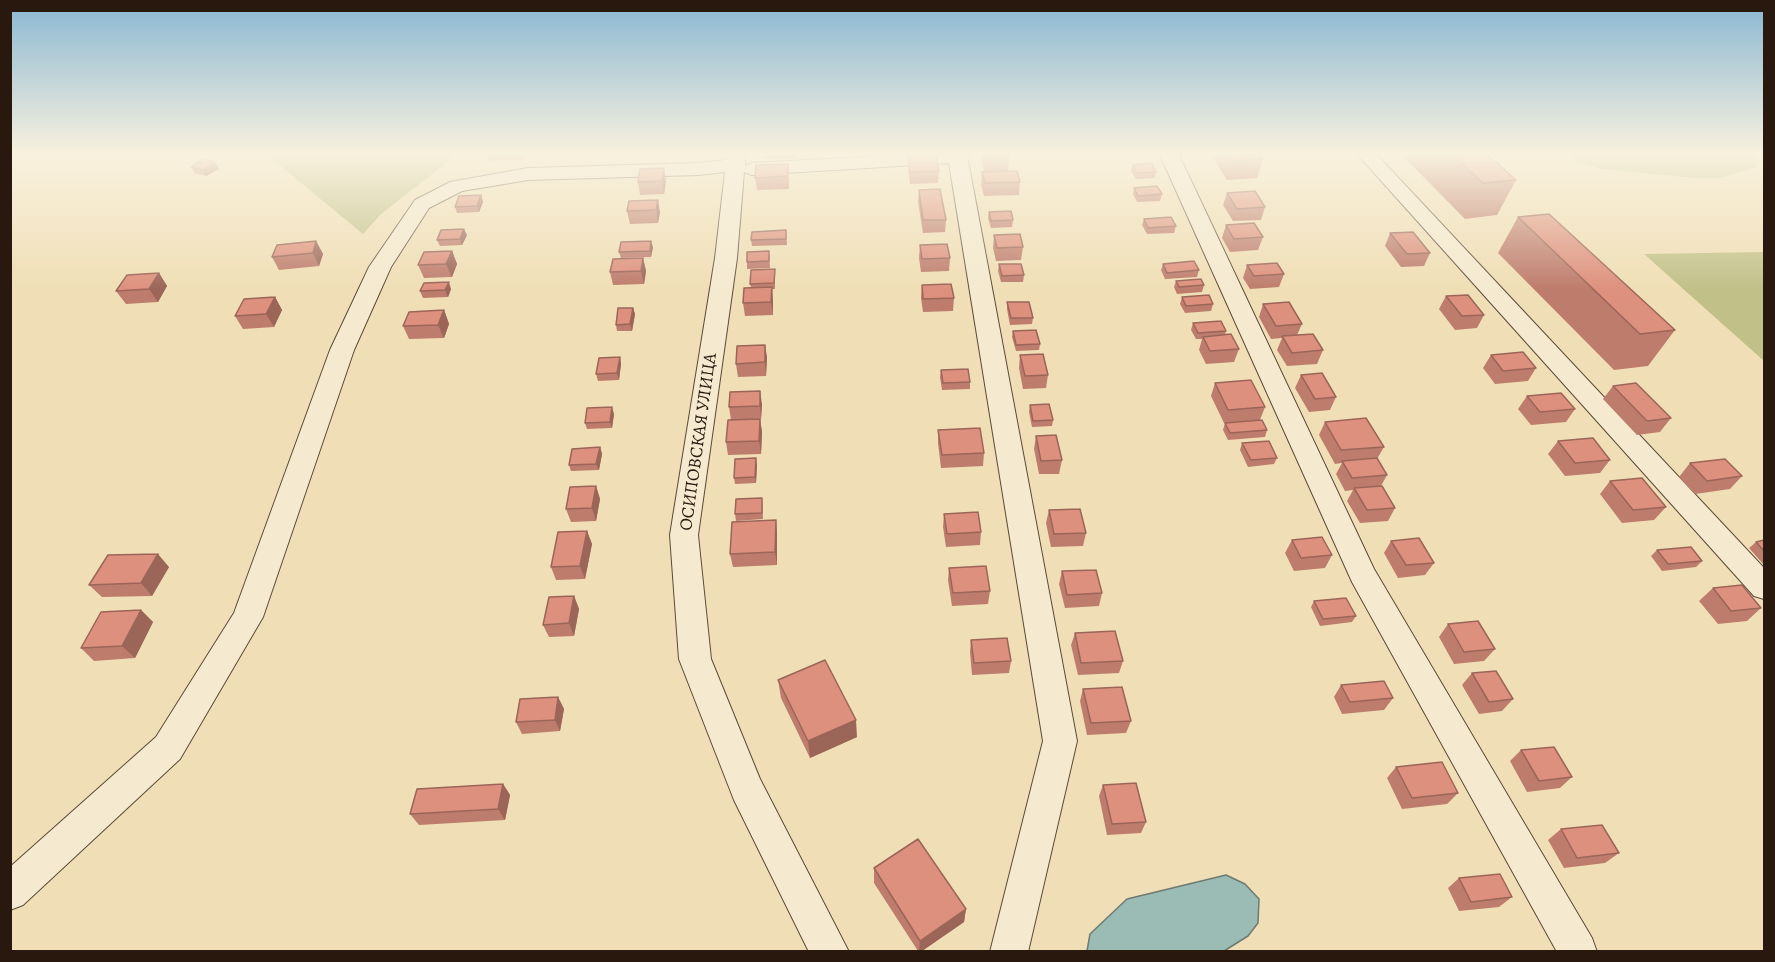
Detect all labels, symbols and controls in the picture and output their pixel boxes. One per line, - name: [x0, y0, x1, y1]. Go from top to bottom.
- street label: ОСИПОВСКАЯ УЛИЦА: [676, 352, 722, 532]

